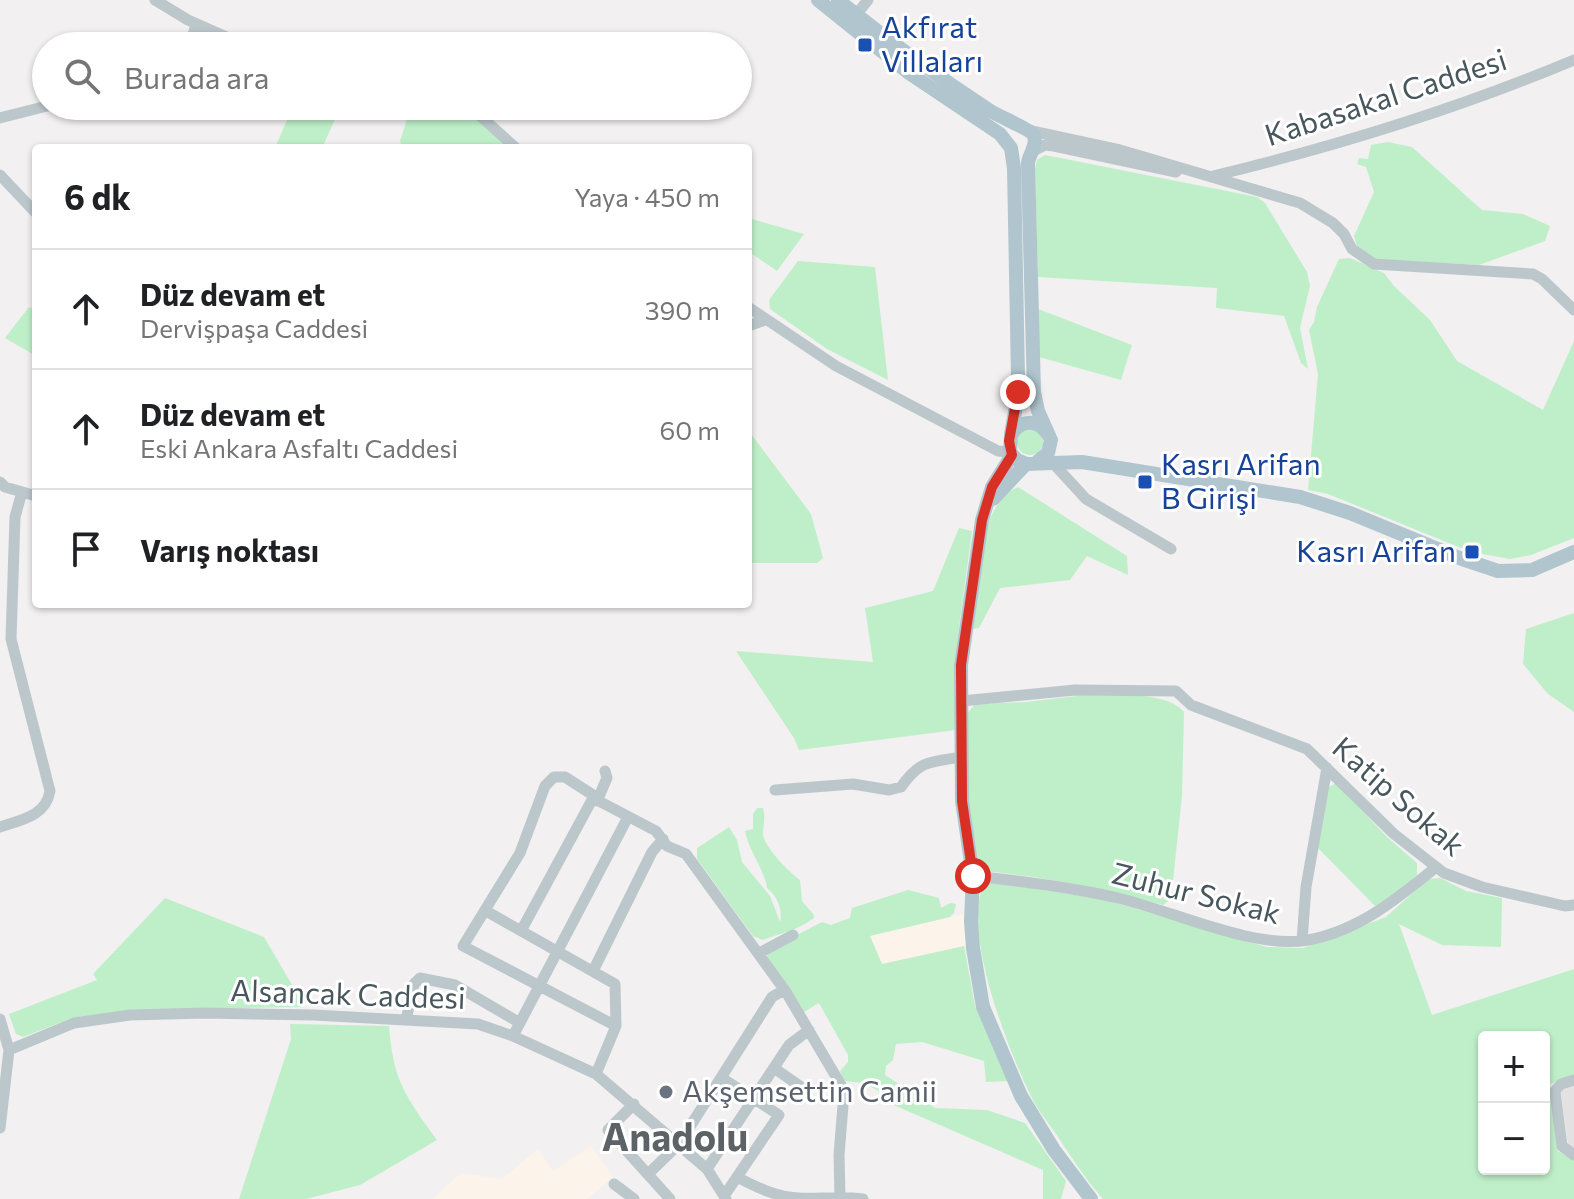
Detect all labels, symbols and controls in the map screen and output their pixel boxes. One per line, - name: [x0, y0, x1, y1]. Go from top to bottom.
- place label: Akfırat Villaları: [881, 7, 983, 78]
- search box: [32, 32, 752, 120]
- marker: Akfırat Villaları: [856, 36, 874, 54]
- street label: Kabasakal Caddesi: [1260, 39, 1511, 152]
- icon: search: [60, 54, 104, 98]
- text: Burada ara: [124, 58, 269, 95]
- text: 6 dk: [64, 175, 131, 217]
- text: Yaya · 450 m: [574, 181, 720, 212]
- text: Düz devam et: [140, 275, 325, 312]
- icon: ahead: [64, 287, 108, 331]
- text: 390 m: [645, 294, 720, 325]
- text: Dervişpaşa Caddesi: [140, 312, 368, 343]
- route end: [1000, 374, 1036, 410]
- text: Düz devam et: [140, 395, 325, 432]
- icon: ahead: [64, 407, 108, 451]
- text: 60 m: [660, 414, 720, 445]
- text: Eski Ankara Asfaltı Caddesi: [140, 432, 458, 463]
- place label: Kasrı Arifan B Girişi: [1161, 444, 1321, 515]
- marker: Kasrı Arifan B Girişi: [1136, 473, 1154, 491]
- icon: arrive: [64, 527, 108, 571]
- text: Varış noktası: [140, 531, 319, 568]
- place label: Kasrı Arifan: [1296, 531, 1456, 568]
- marker: Kasrı Arifan: [1463, 543, 1481, 561]
- street label: Katip Sokak: [1326, 728, 1473, 863]
- street label: Zuhur Sokak: [1109, 853, 1285, 930]
- route start: [955, 858, 991, 894]
- street label: Alsancak Caddesi: [230, 970, 466, 1015]
- map controls: [1478, 1031, 1550, 1175]
- button: +: [1478, 1031, 1550, 1103]
- place label: Akşemsettin Camii: [682, 1071, 937, 1108]
- marker: Akşemsettin Camii: [657, 1083, 675, 1101]
- button: −: [1478, 1103, 1550, 1175]
- district label: Anadolu: [602, 1112, 748, 1159]

